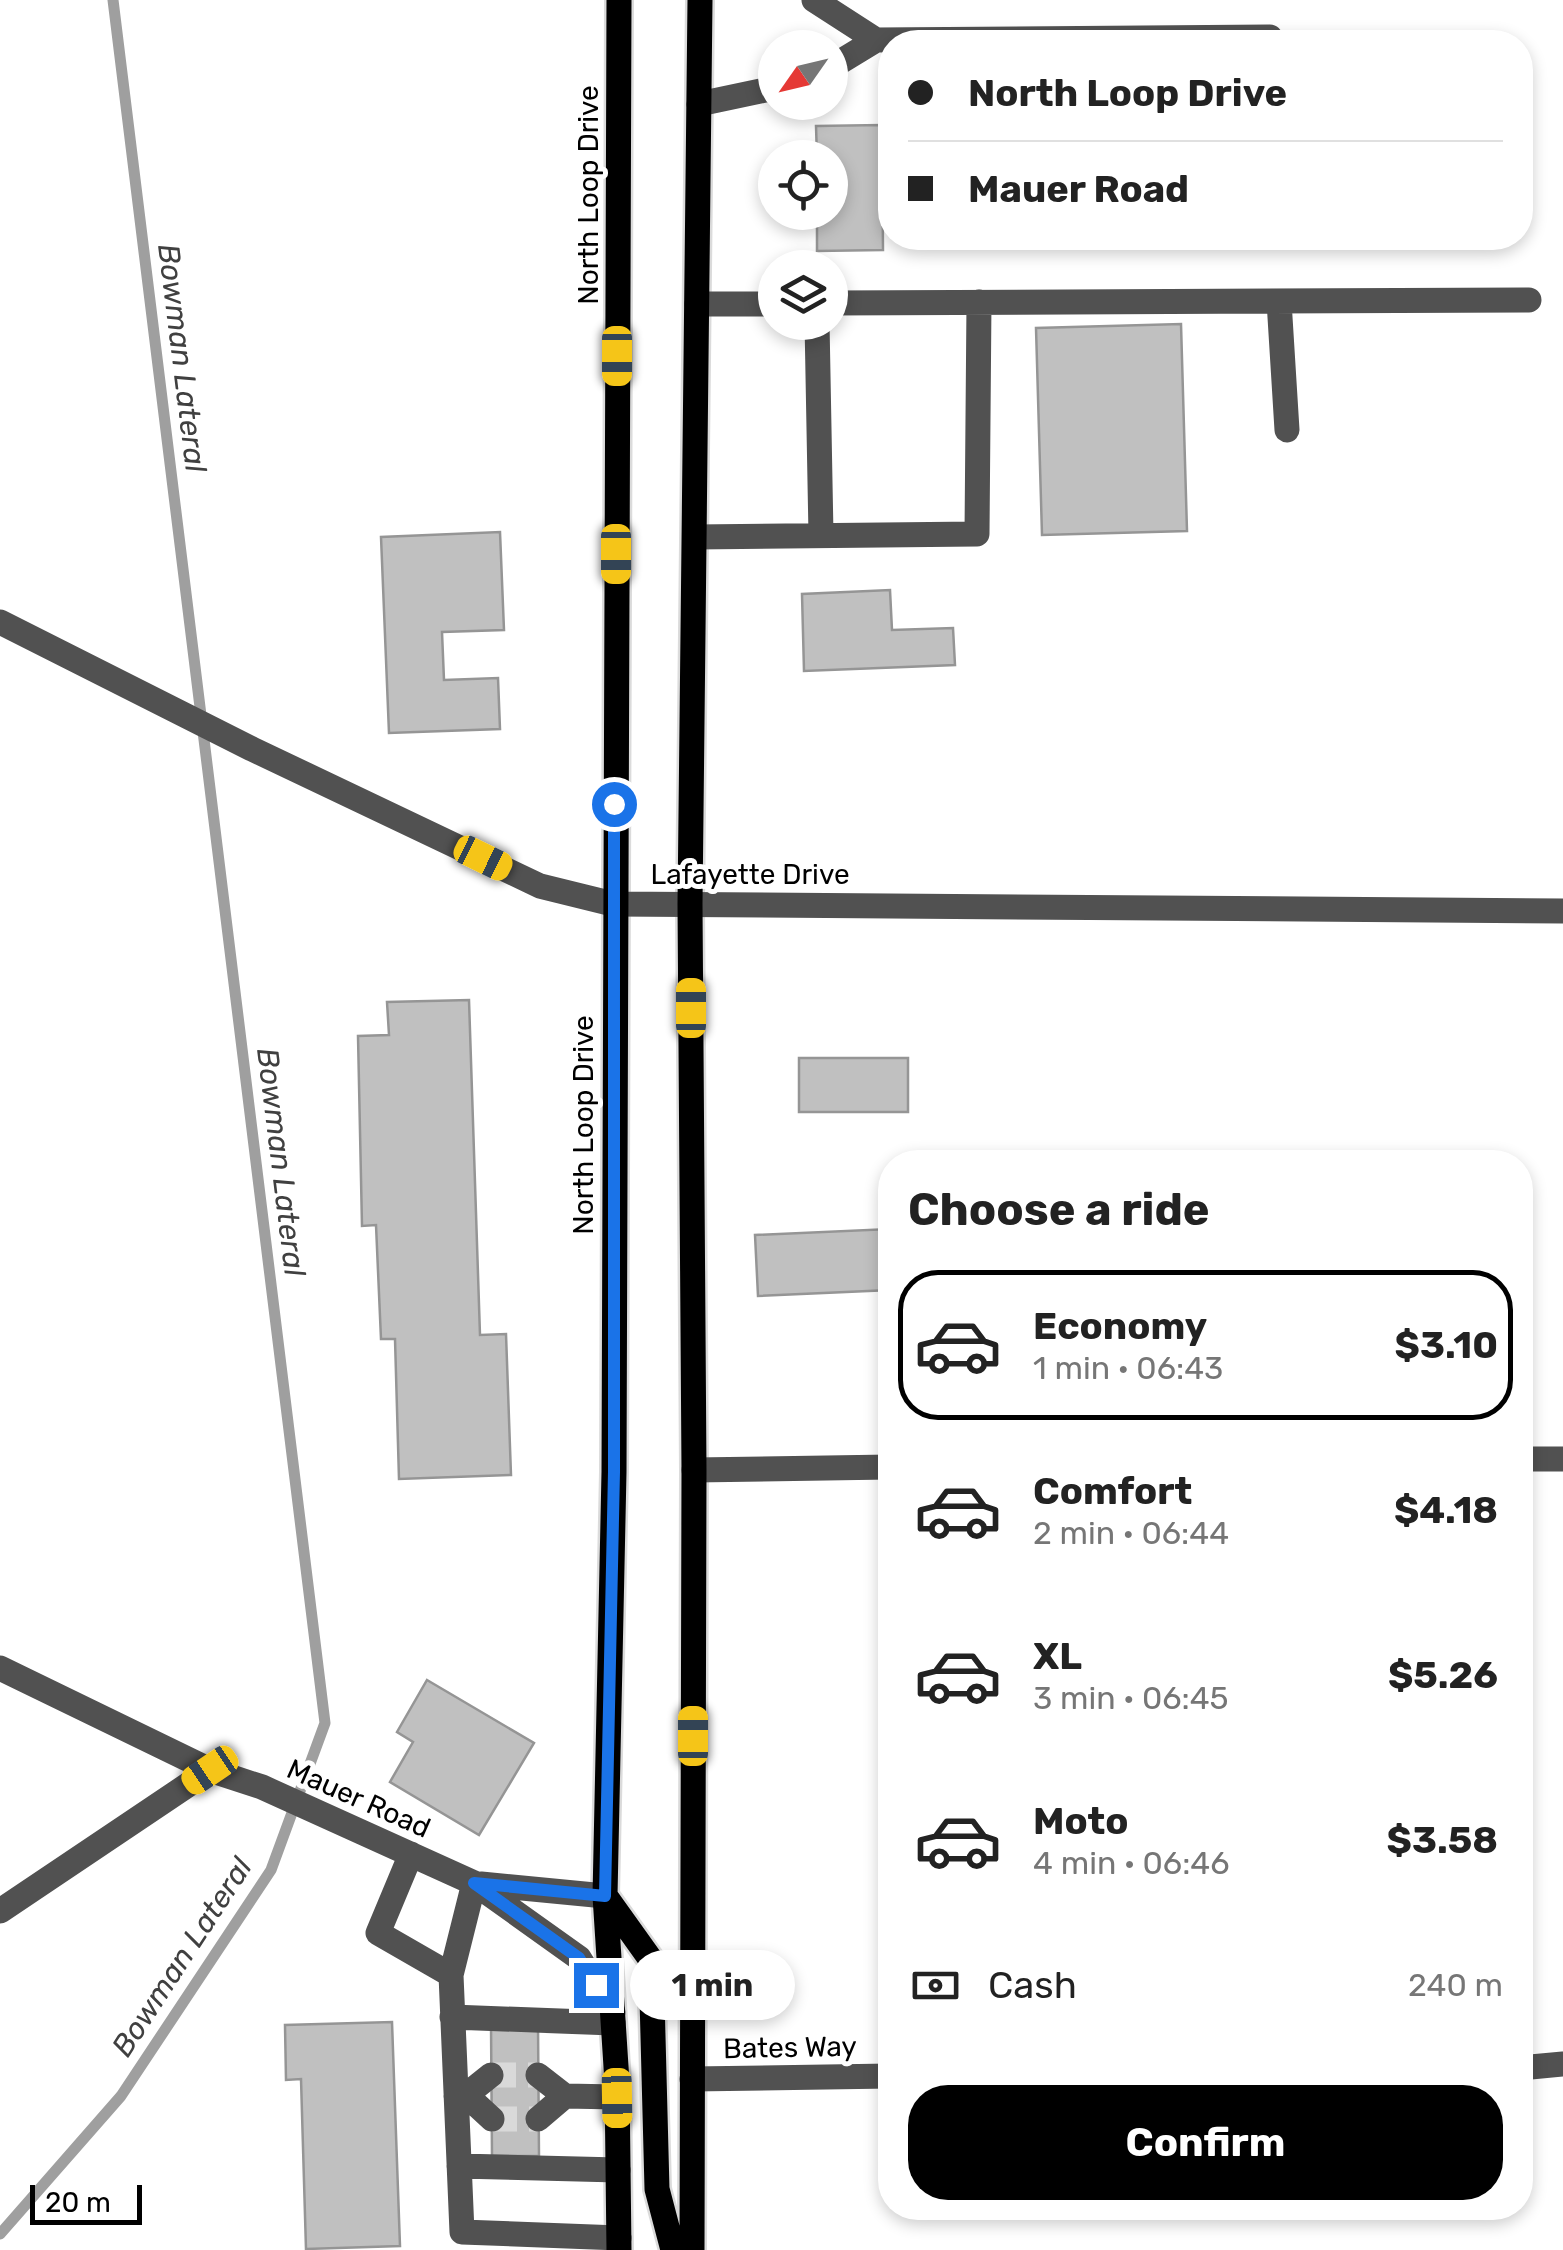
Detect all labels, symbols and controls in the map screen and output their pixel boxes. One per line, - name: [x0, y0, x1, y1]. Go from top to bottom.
- north arrow: [758, 30, 848, 120]
- map controls: [758, 30, 848, 340]
- text: North Loop Drive: [968, 70, 1287, 116]
- street label: North Loop Drive: [572, 85, 605, 305]
- button: locate: [758, 140, 848, 230]
- text: Mauer Road: [968, 166, 1189, 212]
- water label: Bowman Lateral: [150, 242, 214, 475]
- button: layers: [758, 250, 848, 340]
- car: [602, 326, 632, 386]
- car: [601, 524, 631, 584]
- route start: [592, 782, 637, 827]
- car: [449, 831, 517, 885]
- street label: Lafayette Drive: [650, 858, 850, 891]
- car: [676, 978, 706, 1038]
- street label: North Loop Drive: [567, 1015, 600, 1235]
- water label: Bowman Lateral: [249, 1046, 313, 1279]
- text: Choose a ride: [908, 1183, 1210, 1236]
- icon: car: [913, 1300, 1003, 1390]
- text: Economy: [1033, 1303, 1207, 1349]
- text: $3.10: [1395, 1322, 1498, 1368]
- text: 1 min · 06:43: [1033, 1349, 1223, 1387]
- icon: car: [913, 1465, 1003, 1555]
- text: Comfort: [1033, 1468, 1192, 1514]
- text: $4.18: [1394, 1487, 1498, 1533]
- text: 2 min · 06:44: [1033, 1514, 1229, 1552]
- icon: car: [913, 1630, 1003, 1720]
- text: XL: [1033, 1633, 1082, 1679]
- text: $5.26: [1388, 1652, 1498, 1698]
- text: 3 min · 06:45: [1033, 1679, 1229, 1717]
- car: [678, 1706, 708, 1766]
- car: [177, 1741, 243, 1799]
- street label: Mauer Road: [282, 1752, 436, 1845]
- icon: car: [913, 1795, 1003, 1885]
- text: Moto: [1033, 1798, 1129, 1844]
- text: $3.58: [1387, 1817, 1498, 1863]
- text: 4 min · 06:46: [1033, 1844, 1230, 1882]
- water label: Bowman Lateral: [104, 1850, 260, 2063]
- callout: 1 min: [631, 1950, 796, 2020]
- icon: cash: [908, 1958, 963, 2013]
- text: Cash: [988, 1962, 1077, 2008]
- route end: [574, 1963, 619, 2008]
- text: 1 min: [672, 1966, 753, 2004]
- text: 240 m: [1408, 1966, 1503, 2004]
- street label: Bates Way: [723, 2030, 857, 2065]
- car: [601, 2068, 633, 2128]
- button: Confirm: [908, 2085, 1503, 2200]
- scale bar: [30, 2180, 142, 2224]
- text: 20 m: [45, 2186, 111, 2219]

